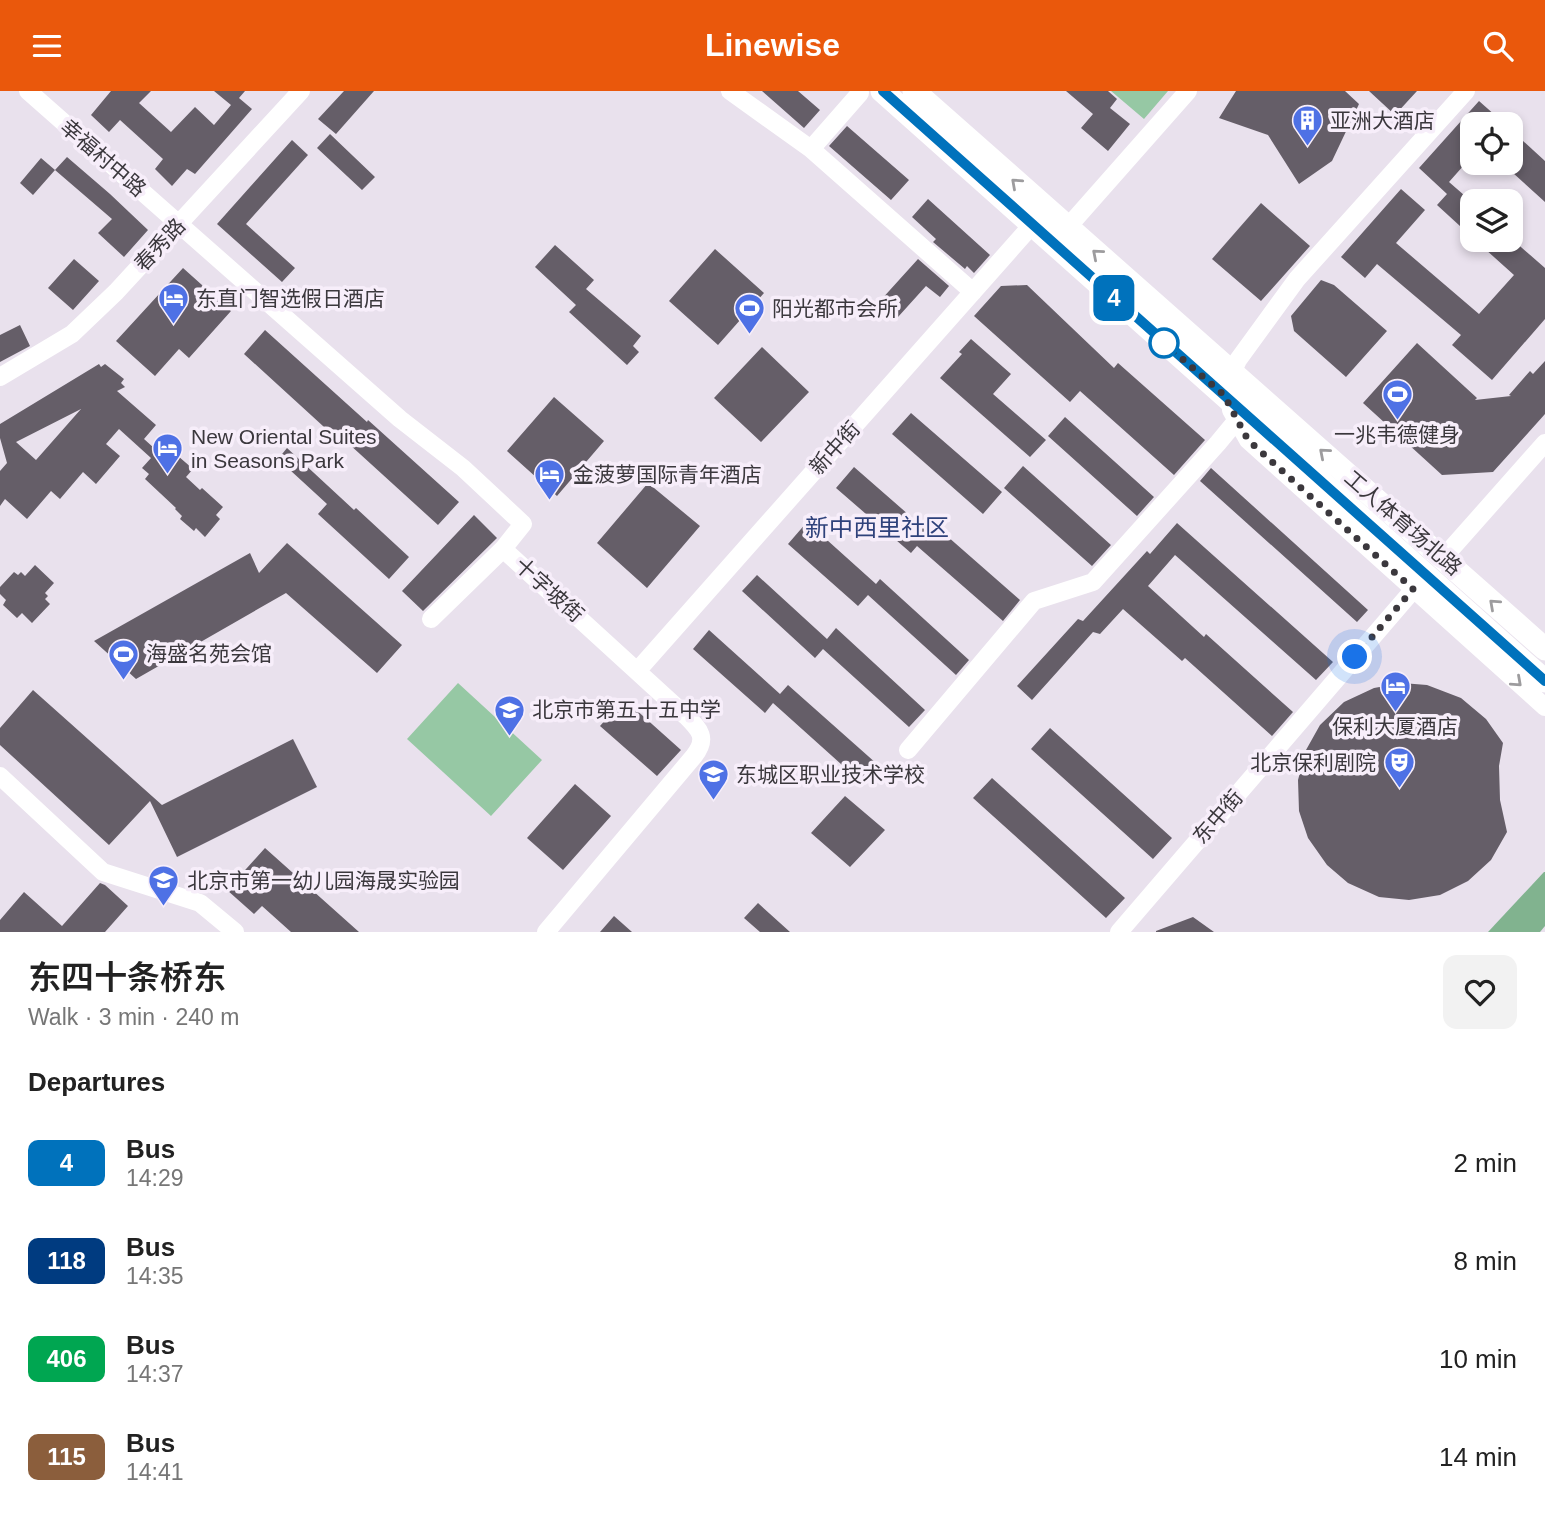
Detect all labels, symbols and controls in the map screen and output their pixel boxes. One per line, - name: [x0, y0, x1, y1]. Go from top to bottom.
- icon: menu: [28, 27, 66, 65]
- text: Linewise: [705, 27, 840, 63]
- icon: search: [1479, 27, 1517, 65]
- building icon: 亚洲大酒店: [1290, 104, 1324, 148]
- place label: 亚洲大酒店: [1330, 109, 1435, 132]
- map controls: [1460, 112, 1523, 252]
- button: locate: [1460, 112, 1523, 175]
- street label: 幸福村中路: [56, 115, 150, 201]
- one-way arrow: [1011, 179, 1024, 191]
- button: layers: [1460, 189, 1523, 252]
- street label: 春秀路: [130, 214, 190, 276]
- one-way arrow: [1092, 250, 1105, 262]
- line badge: 4: [1091, 275, 1137, 321]
- hotel icon: 东直门智选假日酒店: [156, 282, 190, 326]
- text: 4: [1107, 284, 1121, 311]
- place label: 东直门智选假日酒店: [196, 287, 385, 310]
- sports icon: 阳光都市会所: [732, 292, 766, 336]
- place label: 阳光都市会所: [772, 297, 898, 320]
- unlabelled marker: [1149, 328, 1179, 358]
- sports icon: 一兆韦德健身: [1380, 378, 1414, 422]
- street label: 新中街: [805, 417, 864, 479]
- place label: 一兆韦德健身: [1334, 423, 1460, 446]
- place label: New Oriental Suites in Seasons Park: [191, 425, 377, 472]
- hotel icon: New Oriental Suites in Seasons Park: [151, 432, 185, 476]
- one-way arrow: [1319, 449, 1332, 462]
- hotel icon: 金菠萝国际青年酒店: [533, 458, 567, 502]
- place label: 金菠萝国际青年酒店: [573, 463, 762, 486]
- street label: 工人体育场北路: [1340, 466, 1466, 580]
- district label: 新中西里社区: [805, 514, 949, 541]
- street label: 十字坡街: [510, 553, 588, 626]
- one-way arrow: [1489, 600, 1502, 612]
- sports icon: 海盛名苑会馆: [106, 637, 140, 681]
- your location: [1337, 639, 1372, 674]
- place label: 海盛名苑会馆: [146, 642, 272, 665]
- hotel icon: 保利大厦酒店: [1378, 670, 1412, 714]
- one-way arrow: [1509, 674, 1522, 686]
- school or university icon: 北京市第五十五中学: [492, 693, 526, 737]
- place label: 北京市第五十五中学: [532, 698, 721, 721]
- place label: 保利大厦酒店: [1332, 715, 1458, 738]
- theatre icon: 北京保利剧院: [1382, 746, 1416, 790]
- place label: 北京保利剧院: [1250, 751, 1376, 774]
- school or university icon: 东城区职业技术学校: [696, 758, 730, 802]
- place label: 东城区职业技术学校: [736, 763, 925, 786]
- street label: 东中街: [1188, 785, 1247, 848]
- school or university icon: 北京市第一幼儿园海晟实验园: [147, 864, 181, 908]
- place label: 北京市第一幼儿园海晟实验园: [187, 869, 460, 892]
- button: heart: [1443, 955, 1517, 1029]
- text: 东四十条桥东: [28, 959, 226, 996]
- text: Walk · 3 min · 240 m: [28, 1004, 239, 1030]
- text: Departures: [28, 1067, 165, 1097]
- text: Bus: [126, 1134, 175, 1164]
- text: 2 min: [1453, 1148, 1517, 1178]
- text: 4: [60, 1149, 73, 1176]
- text: 14:29: [126, 1165, 184, 1191]
- text: Bus: [126, 1232, 175, 1262]
- text: 8 min: [1453, 1246, 1517, 1276]
- text: 118: [47, 1247, 86, 1274]
- text: 14:35: [126, 1263, 184, 1289]
- text: Bus: [126, 1330, 175, 1360]
- text: 10 min: [1439, 1344, 1517, 1374]
- text: 406: [46, 1345, 87, 1372]
- text: 14:37: [126, 1361, 184, 1387]
- text: Bus: [126, 1428, 175, 1458]
- text: 14 min: [1439, 1442, 1517, 1472]
- text: 115: [47, 1443, 86, 1470]
- text: 14:41: [126, 1459, 184, 1485]

